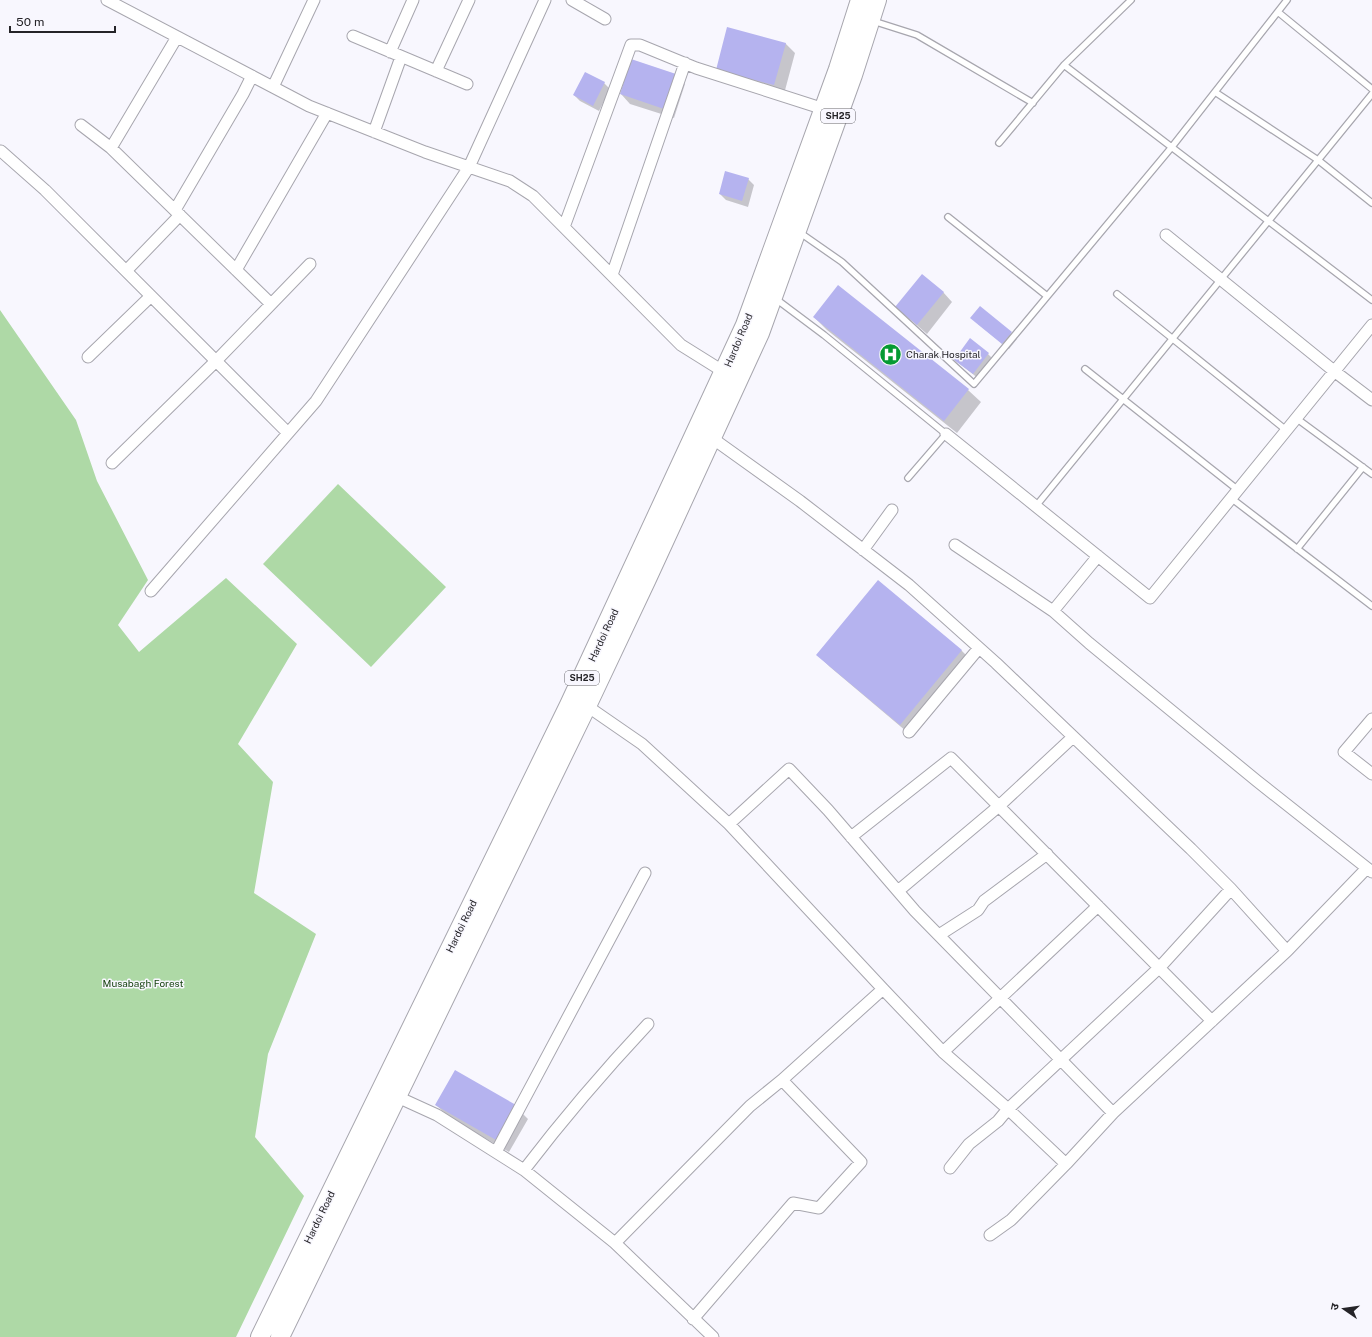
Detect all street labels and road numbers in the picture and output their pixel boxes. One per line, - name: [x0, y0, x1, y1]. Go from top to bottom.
- road number: SH25: [821, 109, 855, 123]
- street label: Hardoi Road: [721, 311, 755, 369]
- street label: Hardoi Road: [585, 607, 621, 663]
- road number: SH25: [565, 671, 599, 685]
- street label: Hardoi Road: [443, 898, 479, 954]
- street label: Hardoi Road: [301, 1189, 337, 1245]

